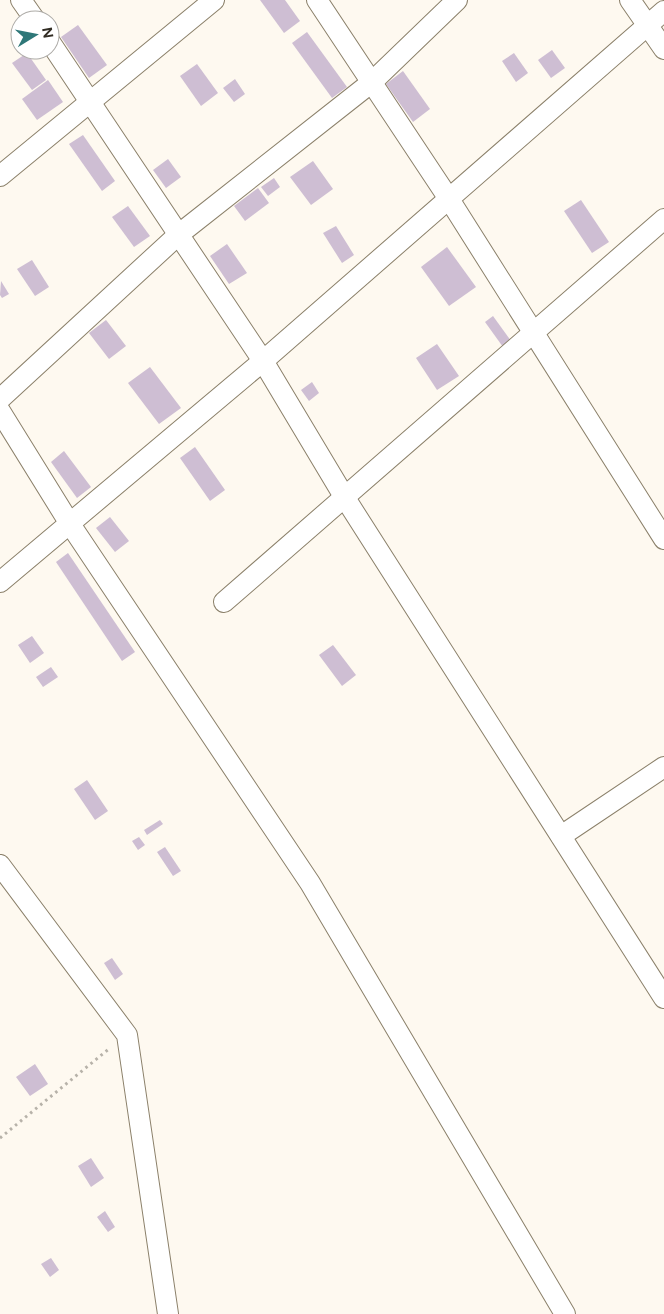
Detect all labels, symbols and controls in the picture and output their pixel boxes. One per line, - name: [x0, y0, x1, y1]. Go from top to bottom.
- north arrow: [10, 10, 60, 60]
- text: N: [38, 26, 57, 40]

